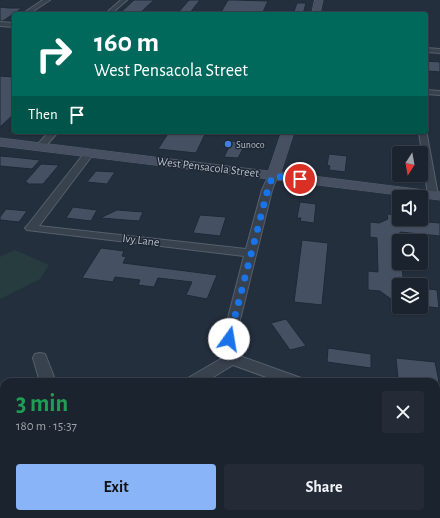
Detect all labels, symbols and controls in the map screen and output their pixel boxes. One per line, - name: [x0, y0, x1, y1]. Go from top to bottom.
- icon: right: [28, 28, 80, 80]
- text: 160 m: [94, 29, 159, 57]
- text: West Pensacola Street: [94, 62, 248, 80]
- icon: arrive: [66, 104, 88, 126]
- text: Then: [28, 107, 58, 122]
- marker: Sunoco: [223, 139, 233, 149]
- place label: Sunoco: [236, 140, 265, 150]
- north arrow: [392, 146, 428, 182]
- map controls: [392, 146, 428, 314]
- street label: West Pensacola Street: [156, 155, 260, 179]
- pin: [283, 162, 317, 196]
- icon: arrive: [289, 168, 311, 190]
- button: sound: [392, 190, 428, 226]
- street label: Ivy Lane: [122, 232, 160, 249]
- button: search: [392, 234, 428, 270]
- button: layers: [392, 278, 428, 314]
- position arrow: [208, 318, 250, 360]
- button: close: [382, 391, 424, 433]
- text: 3 min: [16, 392, 68, 416]
- text: 180 m · 15:37: [16, 420, 77, 433]
- button: Exit: [16, 464, 216, 510]
- button: Share: [224, 464, 424, 510]

